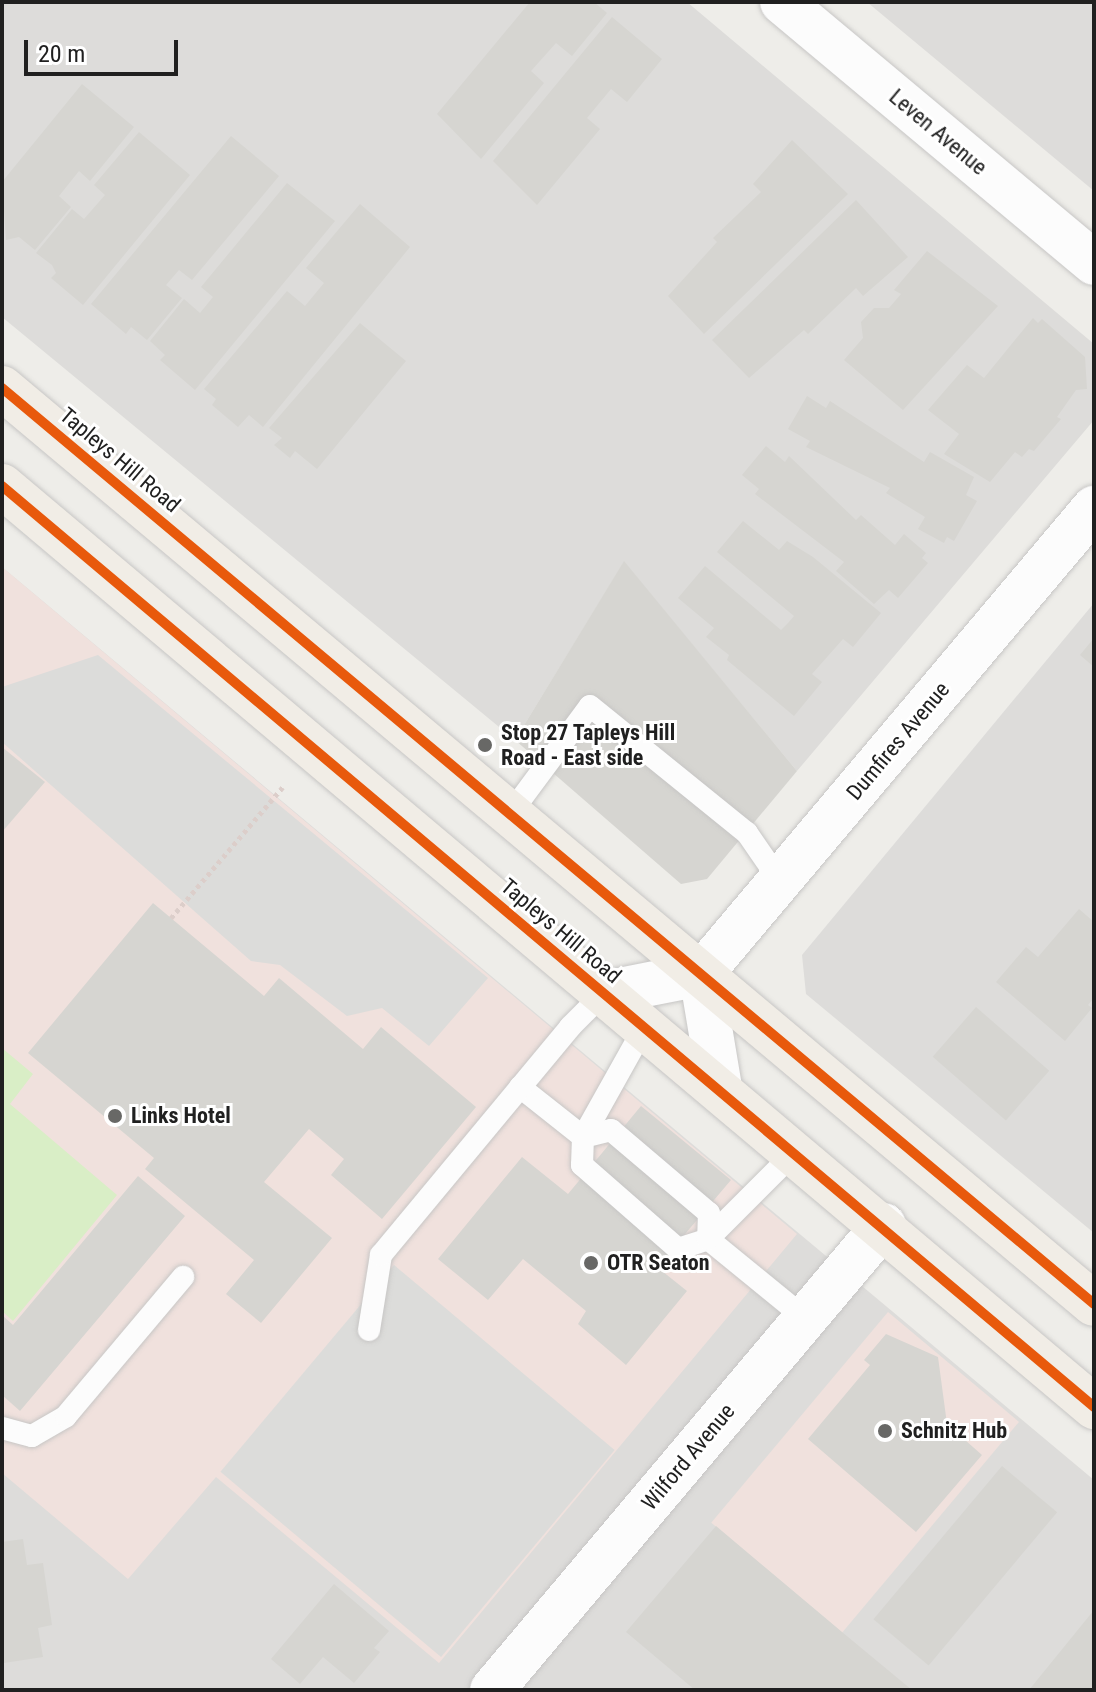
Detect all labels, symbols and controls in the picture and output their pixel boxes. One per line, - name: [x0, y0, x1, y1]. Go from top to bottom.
- scale bar: [28, 24, 182, 74]
- text: 20 m: [38, 40, 85, 68]
- street label: Leven Avenue: [884, 84, 992, 180]
- street label: Tapleys Hill Road: [54, 402, 186, 518]
- street label: Dumfires Avenue: [841, 677, 955, 805]
- place label: Stop 27 Tapleys Hill Road - East side: [501, 719, 676, 770]
- marker: Stop 27 Tapleys Hill Road - East side: [476, 736, 494, 754]
- street label: Tapleys Hill Road: [495, 873, 627, 989]
- place label: Links Hotel: [131, 1103, 231, 1129]
- marker: Links Hotel: [106, 1107, 124, 1125]
- place label: OTR Seaton: [607, 1250, 710, 1276]
- marker: OTR Seaton: [582, 1254, 600, 1272]
- street label: Wilford Avenue: [636, 1398, 740, 1516]
- place label: Schnitz Hub: [901, 1418, 1007, 1444]
- marker: Schnitz Hub: [876, 1422, 894, 1440]

